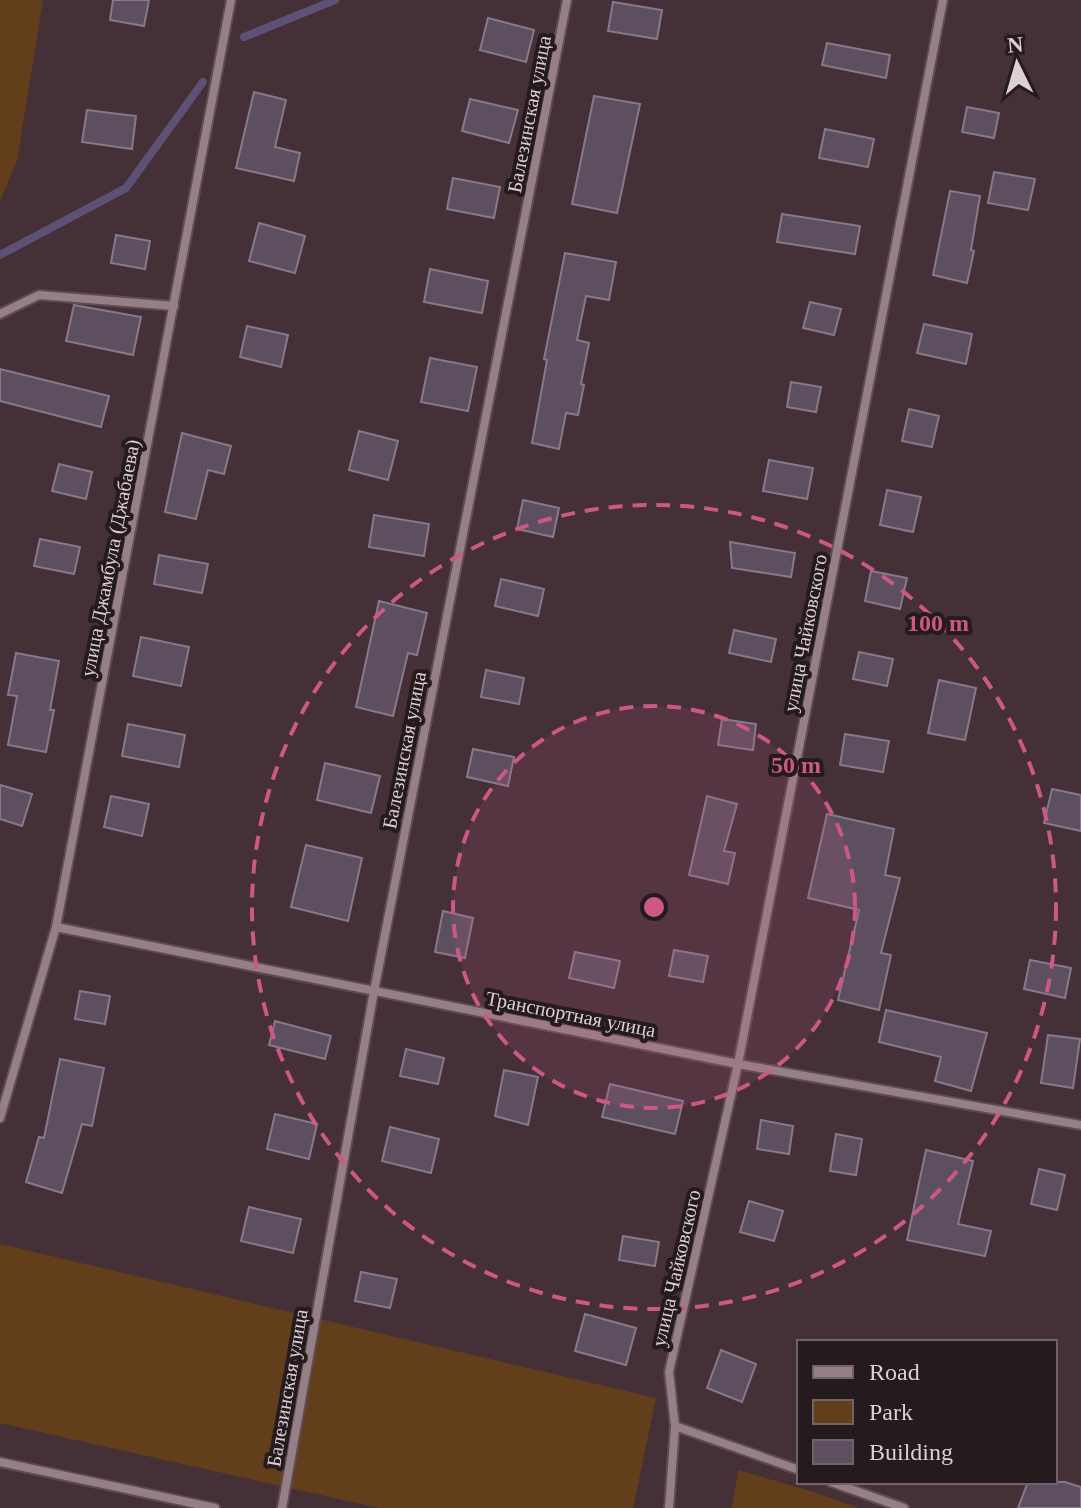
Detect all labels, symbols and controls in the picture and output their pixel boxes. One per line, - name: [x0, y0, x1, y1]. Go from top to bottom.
- north arrow: [977, 24, 1057, 104]
- text: N: [1006, 31, 1024, 58]
- street label: Балезинская улица: [503, 33, 556, 195]
- street label: улица Джамбула (Джабаева): [76, 437, 145, 679]
- street label: улица Чайковского: [779, 552, 832, 714]
- text: 100 m: [907, 610, 969, 636]
- street label: Балезинская улица: [378, 669, 431, 831]
- text: 50 m: [771, 752, 821, 778]
- centre of rings: [640, 893, 668, 921]
- street label: Транспортная улица: [484, 987, 658, 1042]
- street label: улица Чайковского: [647, 1187, 706, 1349]
- street label: Балезинская улица: [262, 1307, 313, 1469]
- legend: [797, 1340, 1057, 1484]
- text: Road: [869, 1359, 920, 1385]
- text: Park: [869, 1399, 913, 1425]
- text: Building: [869, 1439, 953, 1465]

